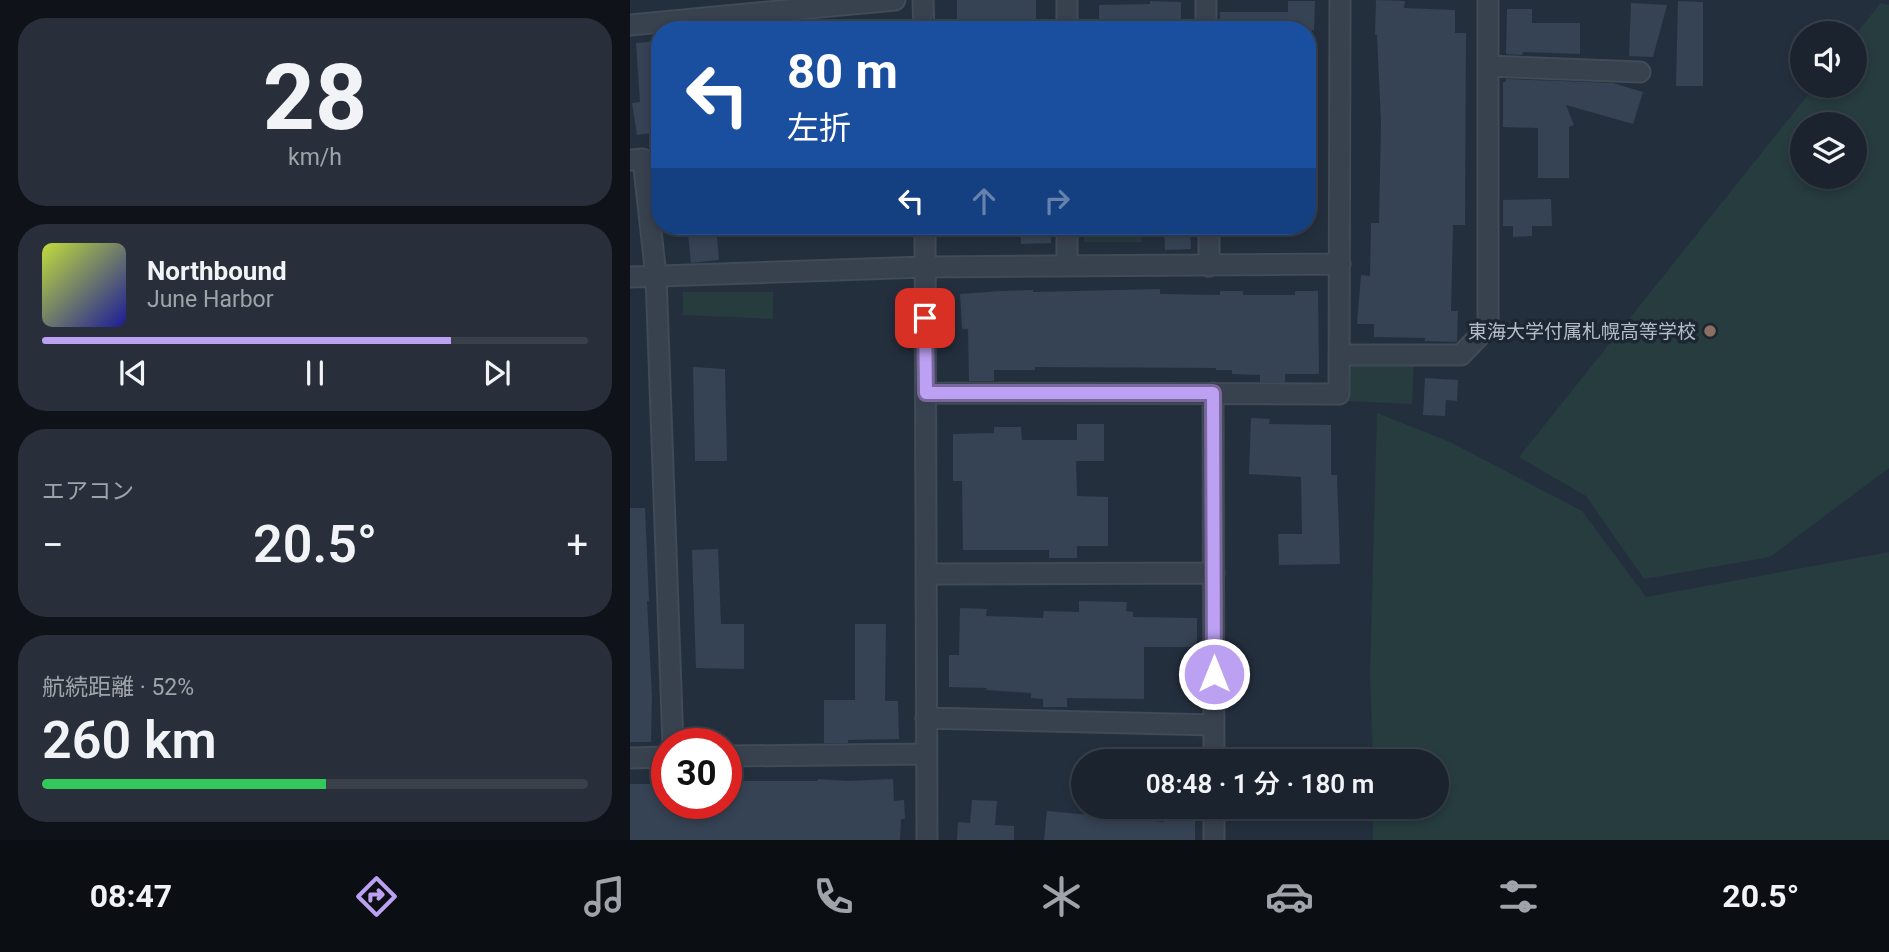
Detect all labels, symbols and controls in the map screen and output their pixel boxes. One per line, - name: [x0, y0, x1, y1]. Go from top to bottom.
- map controls: [1790, 21, 1867, 189]
- button: sound: [1790, 21, 1867, 98]
- text: 80 m: [787, 43, 898, 100]
- text: 28: [263, 45, 367, 151]
- icon: left: [672, 49, 763, 140]
- text: 左折: [787, 109, 851, 147]
- button: layers: [1790, 112, 1867, 189]
- text: km/h: [288, 144, 342, 171]
- icon: left: [892, 182, 930, 220]
- icon: ahead: [965, 182, 1003, 220]
- icon: right: [1038, 182, 1076, 220]
- text: Northbound: [147, 256, 287, 286]
- text: June Harbor: [147, 286, 274, 313]
- pin: [895, 288, 955, 348]
- icon: arrive: [906, 299, 944, 337]
- place label: 東海大学付属札幌高等学校: [1468, 320, 1696, 343]
- marker: 東海大学付属札幌高等学校: [1702, 323, 1718, 339]
- icon: previous: [114, 354, 152, 392]
- icon: pause: [296, 354, 334, 392]
- icon: next: [478, 354, 516, 392]
- text: エアコン: [42, 478, 134, 505]
- text: 20.5°: [253, 514, 377, 575]
- text: −: [42, 523, 64, 567]
- text: +: [566, 523, 588, 567]
- position arrow: [1177, 637, 1251, 711]
- text: 航続距離 · 52%: [42, 674, 194, 701]
- text: 260 km: [42, 710, 217, 771]
- speed limit sign: 30: [651, 728, 742, 819]
- text: 08:48 · 1 分 · 180 m: [1146, 769, 1374, 799]
- icon: directions: [352, 872, 401, 921]
- icon: music: [580, 872, 629, 921]
- icon: phone: [809, 872, 858, 921]
- icon: climate: [1037, 872, 1086, 921]
- icon: car: [1265, 872, 1314, 921]
- icon: filters: [1494, 872, 1543, 921]
- text: 08:47: [90, 877, 172, 915]
- text: 20.5°: [1722, 877, 1799, 915]

